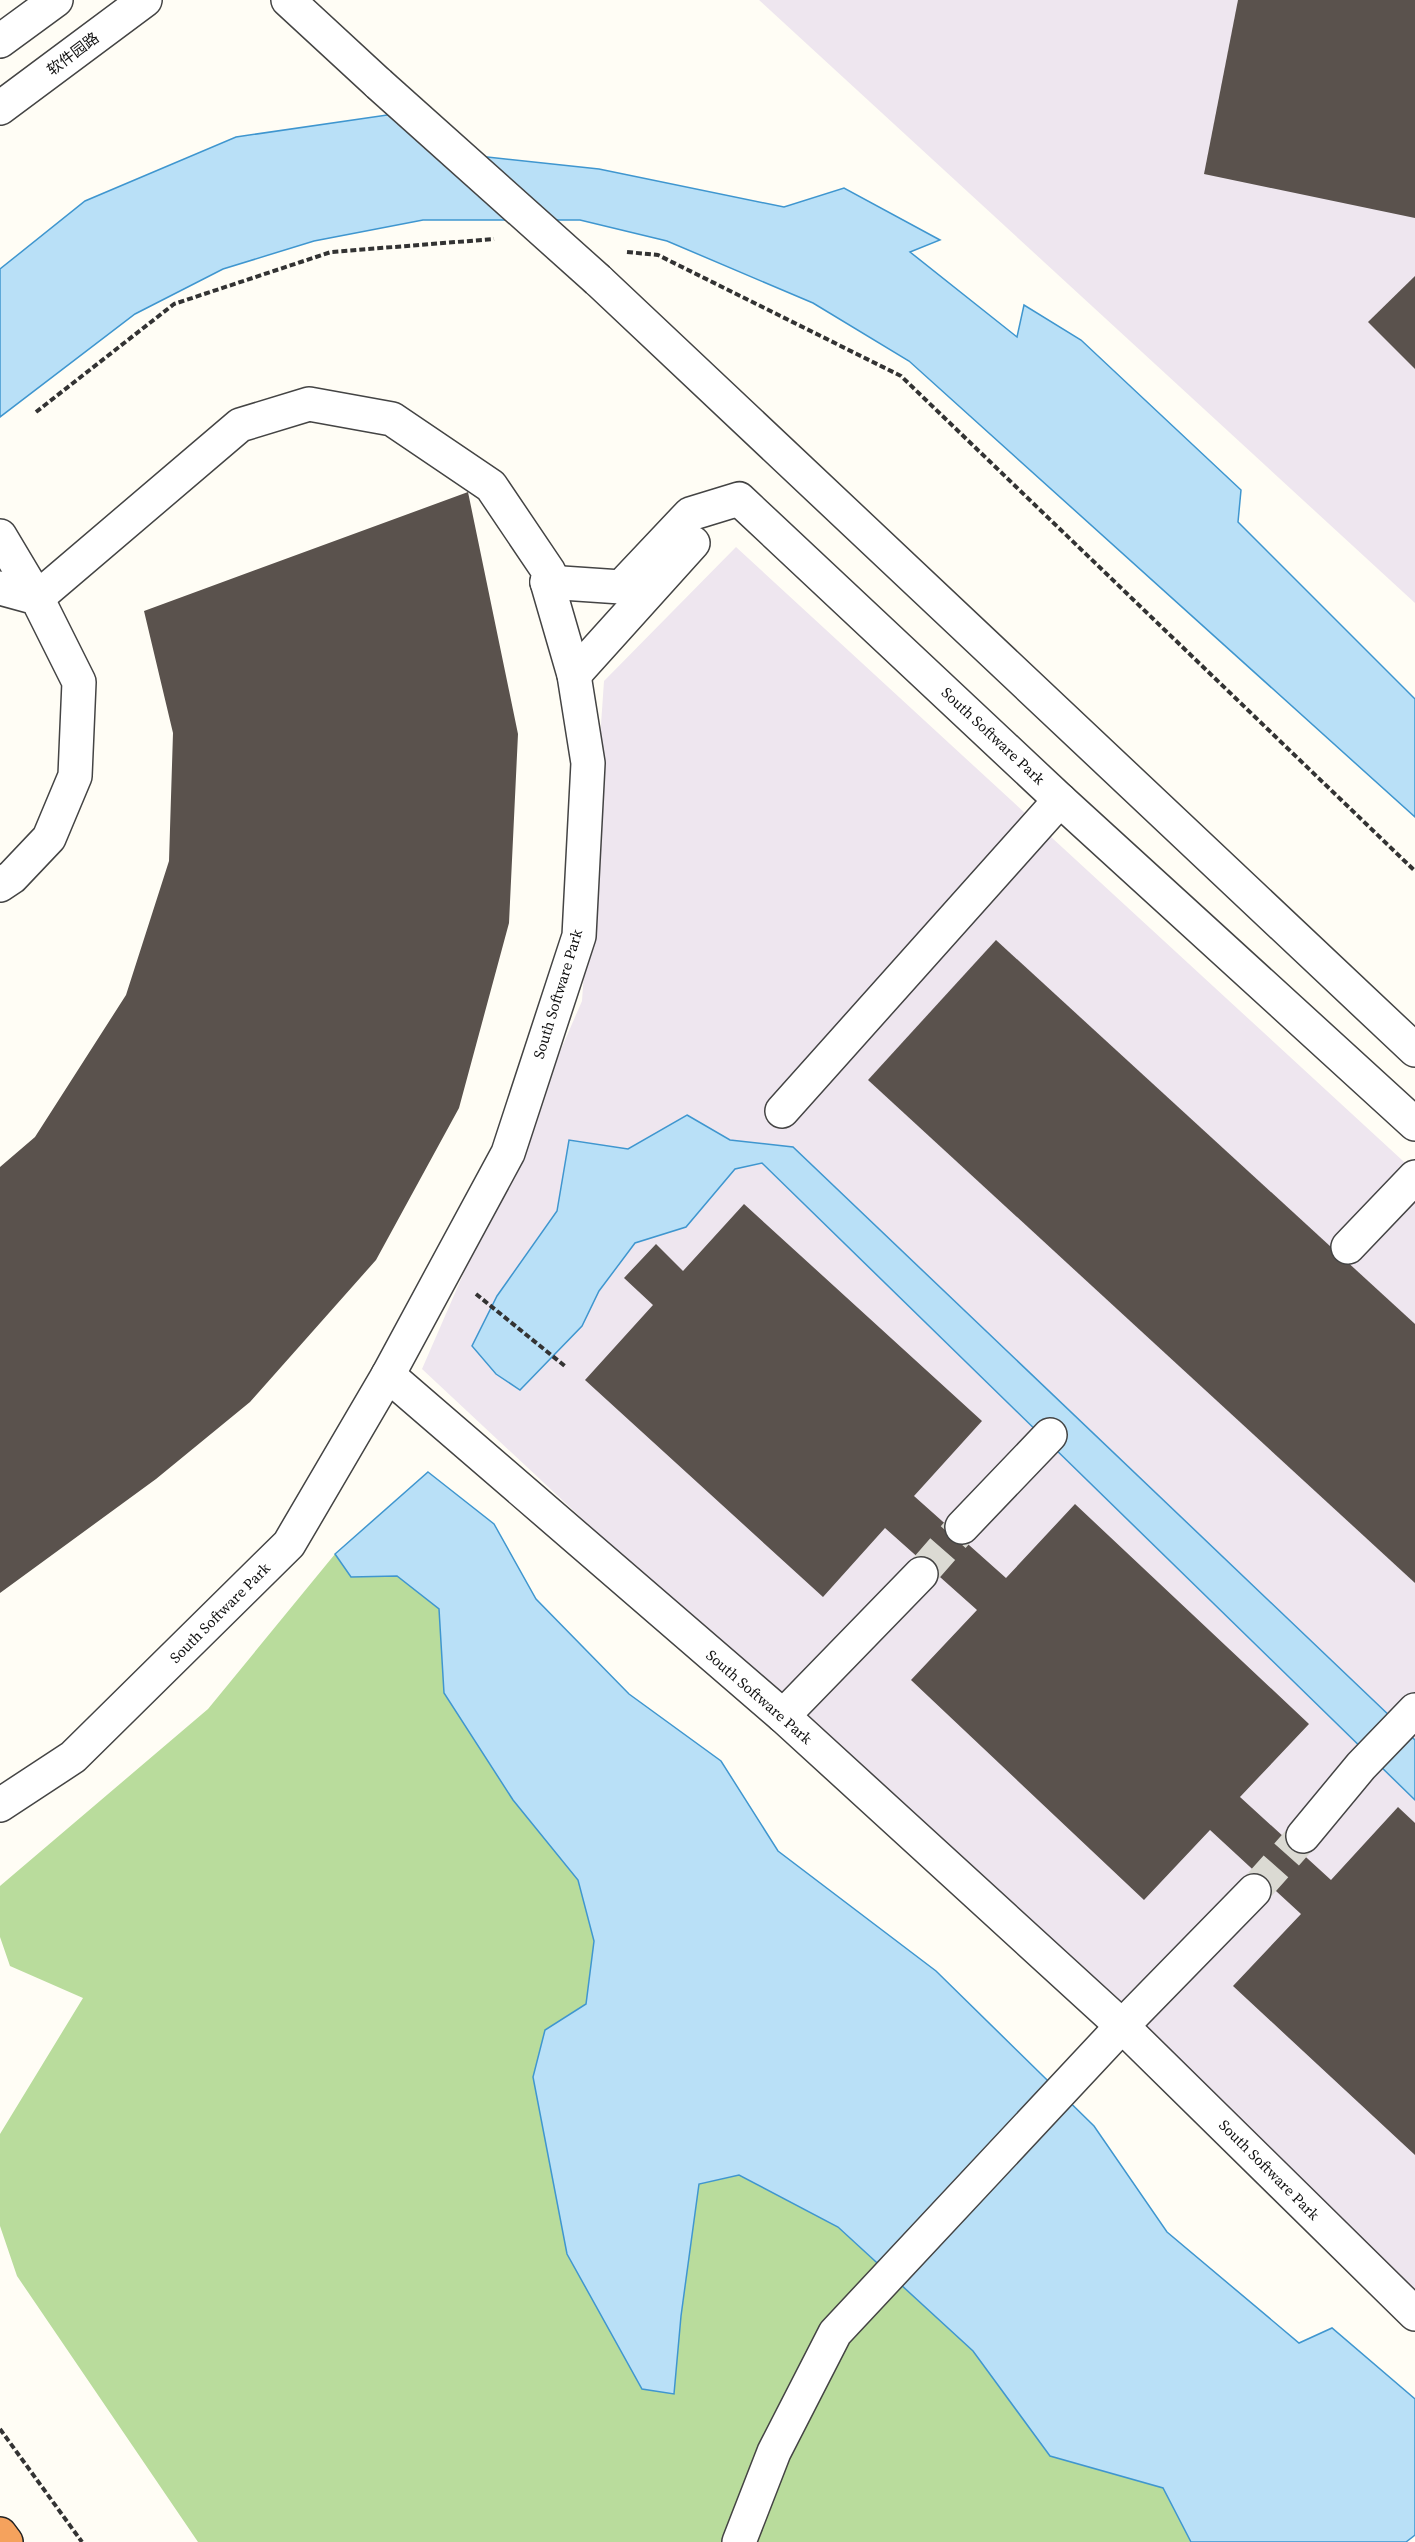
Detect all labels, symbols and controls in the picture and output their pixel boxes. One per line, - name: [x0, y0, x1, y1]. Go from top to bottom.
- street label: 软件园路: [42, 27, 103, 80]
- street label: South Software Park: [937, 682, 1050, 790]
- street label: South Software Park: [528, 926, 587, 1061]
- street label: South Software Park: [165, 1557, 275, 1668]
- street label: South Software Park: [702, 1645, 818, 1749]
- street label: South Software Park: [1214, 2115, 1325, 2225]

